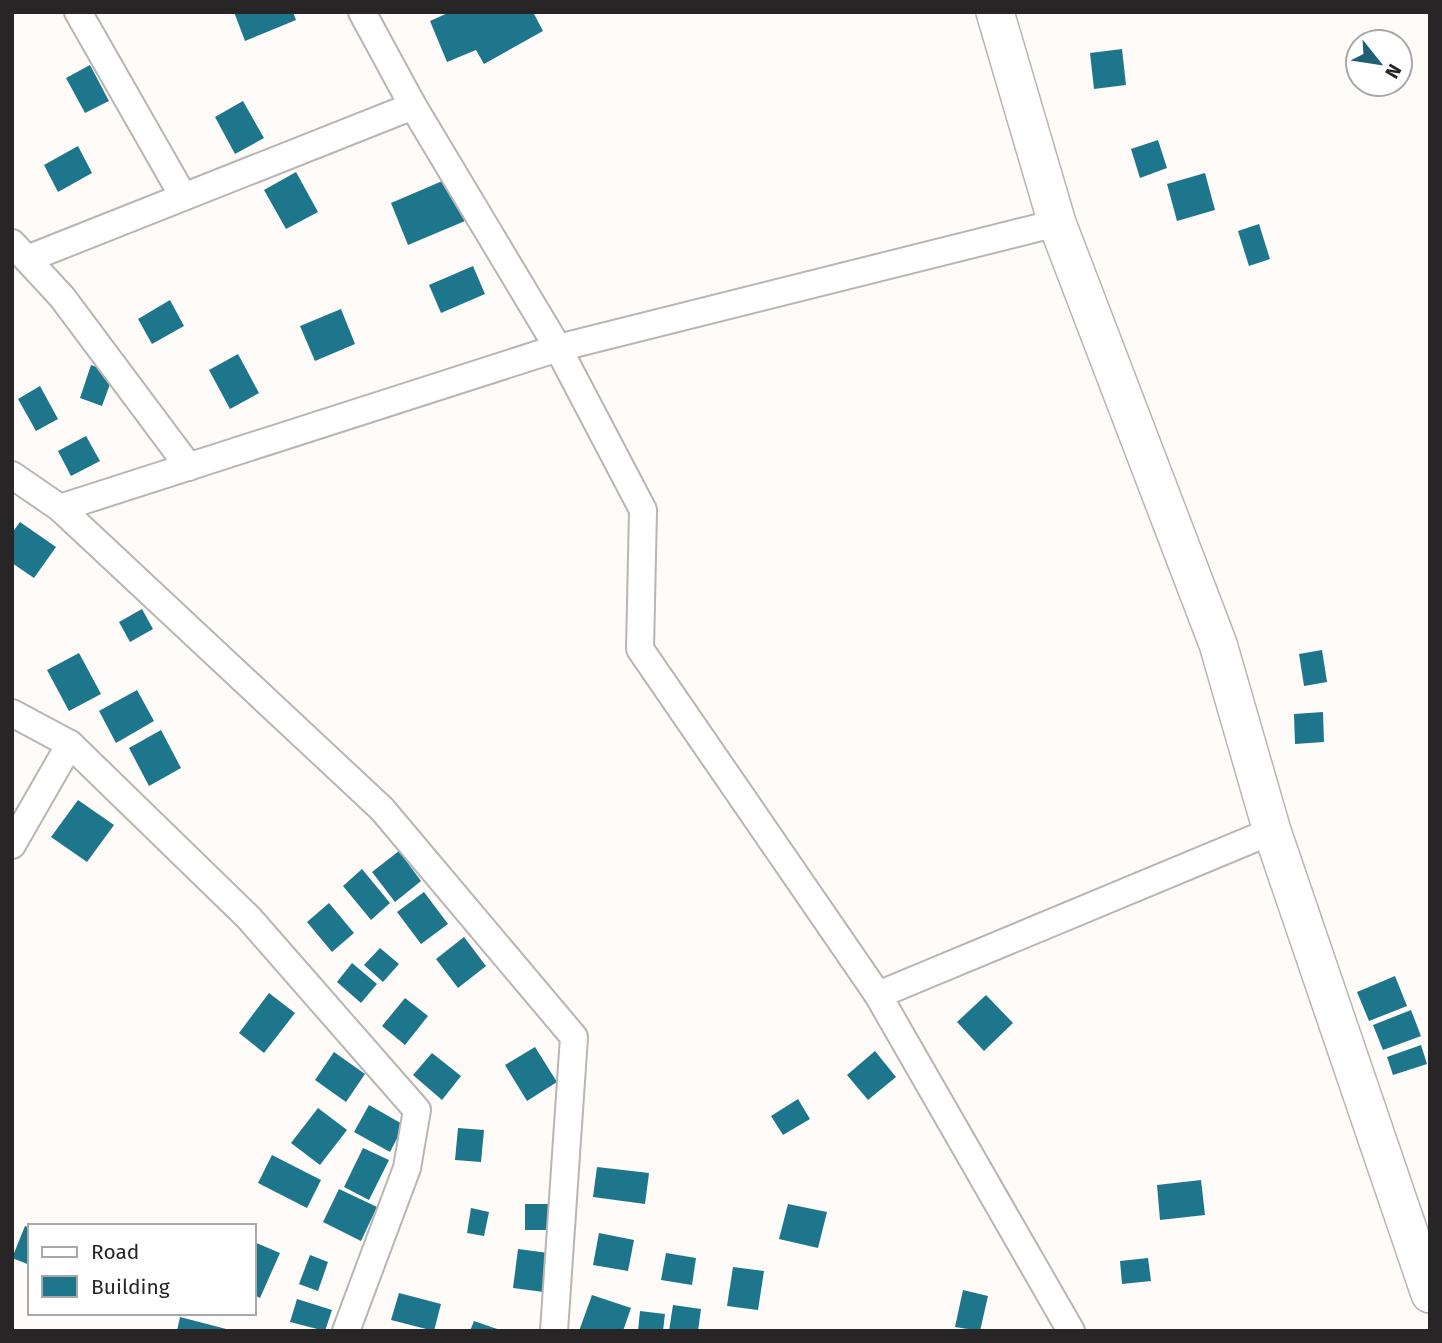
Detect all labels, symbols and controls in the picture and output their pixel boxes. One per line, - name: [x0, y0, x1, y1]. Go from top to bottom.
- north arrow: [1344, 28, 1414, 98]
- text: N: [1380, 60, 1406, 82]
- legend: [28, 1224, 256, 1315]
- text: Road: [91, 1239, 139, 1265]
- text: Building: [91, 1274, 170, 1300]

